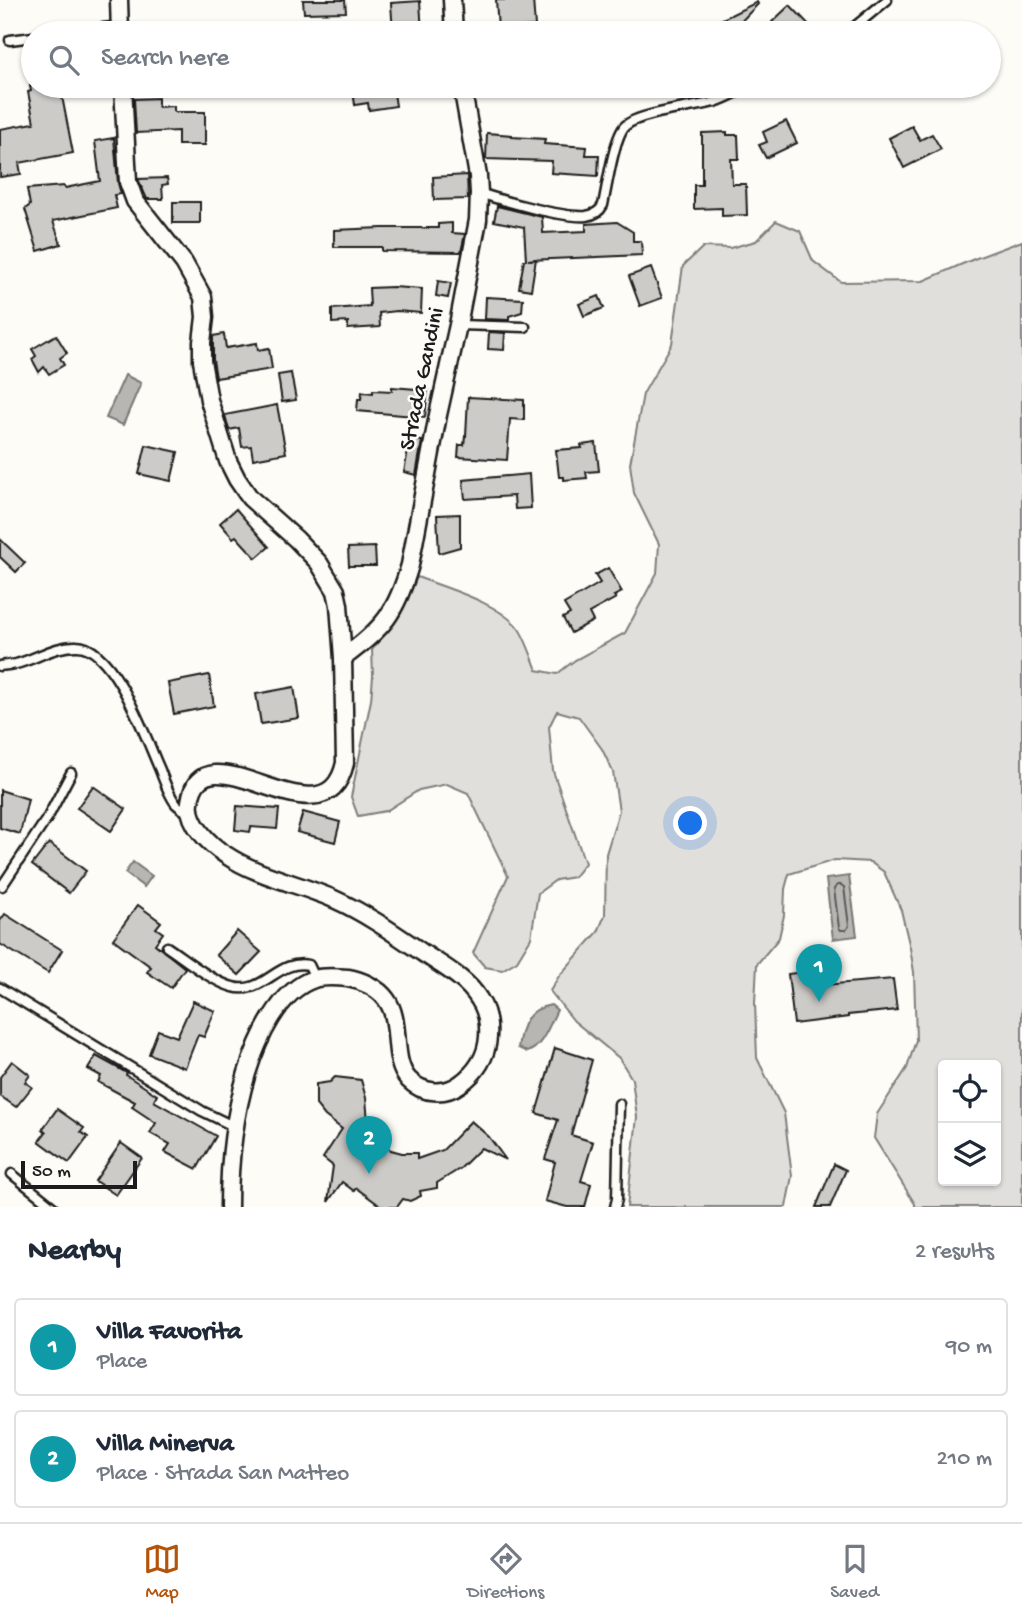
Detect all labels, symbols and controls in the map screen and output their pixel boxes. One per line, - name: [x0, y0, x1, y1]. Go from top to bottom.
- search box: [21, 21, 1001, 98]
- icon: search: [45, 41, 83, 79]
- text: Search here: [101, 44, 229, 75]
- street label: Strada Gandini: [395, 305, 451, 453]
- your location: [673, 806, 707, 840]
- pin: 1: [796, 944, 842, 1002]
- map controls: [938, 1060, 1001, 1186]
- button: locate: [938, 1060, 1001, 1123]
- pin: 2: [346, 1116, 392, 1174]
- button: layers: [938, 1123, 1001, 1186]
- scale bar: [21, 1158, 136, 1190]
- text: 50 m: [32, 1161, 71, 1184]
- text: Nearby: [28, 1235, 121, 1270]
- text: 2 results: [915, 1239, 994, 1266]
- text: Villa Favorita: [97, 1318, 242, 1349]
- text: 1: [48, 1334, 58, 1361]
- text: 90 m: [946, 1334, 992, 1361]
- text: Place: [97, 1349, 147, 1376]
- text: Villa Minerva: [97, 1430, 234, 1461]
- text: 2: [47, 1446, 59, 1473]
- text: 210 m: [937, 1446, 992, 1473]
- text: Place · Strada San Matteo: [97, 1461, 349, 1488]
- tab: Map: [143, 1540, 181, 1605]
- tab: Directions: [467, 1540, 544, 1605]
- tab: Saved: [830, 1540, 879, 1605]

